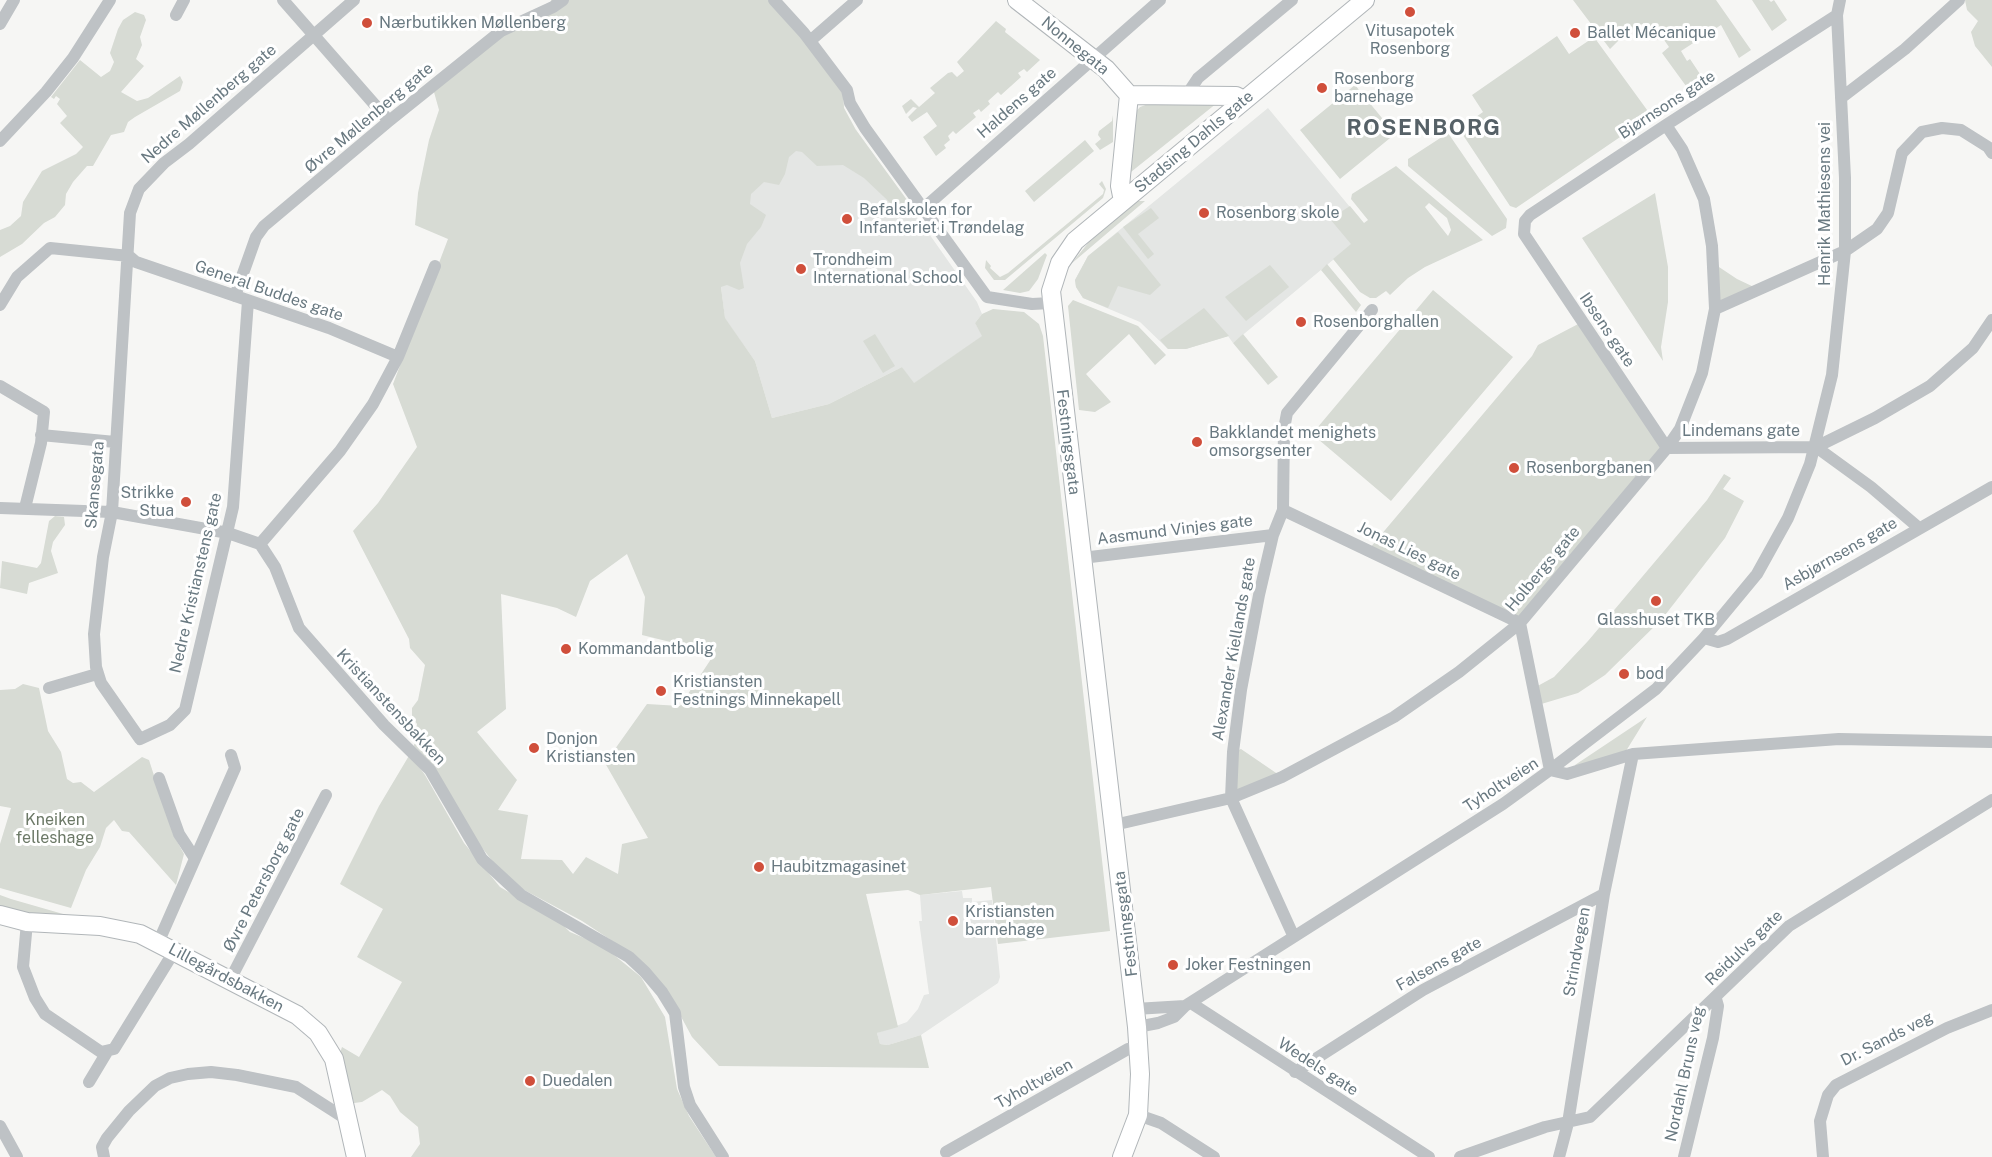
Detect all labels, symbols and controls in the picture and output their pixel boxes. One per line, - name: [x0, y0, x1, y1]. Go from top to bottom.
- marker: Vitusapotek Rosenborg: [1403, 5, 1417, 19]
- place label: Nærbutikken Møllenberg: [379, 13, 566, 33]
- street label: Nonnegata: [1037, 13, 1113, 79]
- marker: Nærbutikken Møllenberg: [360, 16, 374, 30]
- place label: Vitusapotek Rosenborg: [1365, 21, 1455, 59]
- place label: Ballet Mécanique: [1587, 23, 1716, 43]
- marker: Ballet Mécanique: [1568, 26, 1582, 40]
- street label: Nedre Møllenberg gate: [138, 40, 280, 168]
- street label: Øvre Møllenberg gate: [301, 59, 437, 177]
- street label: Haldens gate: [974, 63, 1060, 143]
- street label: Bjørnsons gate: [1615, 67, 1719, 143]
- place label: Rosenborg barnehage: [1334, 69, 1414, 107]
- marker: Rosenborg barnehage: [1315, 81, 1329, 95]
- street label: Stadsing Dahls gate: [1131, 87, 1257, 197]
- district label: ROSENBORG: [1346, 115, 1502, 141]
- street label: Henrik Mathiesens vei: [1815, 122, 1835, 286]
- place label: Befalskolen for Infanteriet i Trøndelag: [859, 200, 1024, 238]
- place label: Rosenborg skole: [1216, 203, 1340, 223]
- marker: Rosenborg skole: [1197, 206, 1211, 220]
- marker: Befalskolen for Infanteriet i Trøndelag: [840, 212, 854, 226]
- place label: Trondheim International School: [813, 250, 963, 288]
- street label: General Buddes gate: [192, 257, 346, 325]
- marker: Trondheim International School: [794, 262, 808, 276]
- street label: Ibsens gate: [1575, 289, 1639, 371]
- place label: Rosenborghallen: [1313, 312, 1439, 332]
- marker: Rosenborghallen: [1294, 315, 1308, 329]
- street label: Festningsgata: [1052, 388, 1084, 496]
- street label: Lindemans gate: [1682, 421, 1800, 441]
- place label: Bakklandet menighets omsorgsenter: [1209, 423, 1376, 461]
- marker: Bakklandet menighets omsorgsenter: [1190, 435, 1204, 449]
- street label: Skansegata: [82, 440, 108, 530]
- place label: Rosenborgbanen: [1526, 458, 1652, 478]
- marker: Rosenborgbanen: [1507, 461, 1521, 475]
- place label: Strikke Stua: [120, 483, 174, 521]
- street label: Nedre Kristianstens gate: [166, 491, 226, 675]
- marker: Strikke Stua: [179, 495, 193, 509]
- street label: Aasmund Vinjes gate: [1096, 511, 1254, 549]
- street label: Asbjørnsens gate: [1779, 513, 1901, 595]
- street label: Jonas Lies gate: [1354, 518, 1464, 584]
- street label: Holbergs gate: [1502, 522, 1584, 616]
- street label: Alexander Kiellands gate: [1208, 556, 1260, 742]
- marker: Glasshuset TKB: [1649, 594, 1663, 608]
- place label: Glasshuset TKB: [1597, 610, 1715, 630]
- place label: Kommandantbolig: [578, 639, 714, 659]
- marker: Kommandantbolig: [559, 642, 573, 656]
- street label: Kristianstensbakken: [332, 645, 450, 769]
- place label: bod: [1636, 664, 1664, 684]
- marker: bod: [1617, 667, 1631, 681]
- place label: Kristiansten Festnings Minnekapell: [673, 672, 841, 710]
- marker: Kristiansten Festnings Minnekapell: [654, 684, 668, 698]
- place label: Donjon Kristiansten: [546, 729, 635, 767]
- marker: Donjon Kristiansten: [527, 741, 541, 755]
- street label: Tyholtveien: [1460, 754, 1542, 816]
- street label: Øvre Petersborg gate: [219, 805, 309, 955]
- park label: Kneiken felleshage: [16, 810, 94, 848]
- place label: Haubitzmagasinet: [771, 857, 906, 877]
- marker: Haubitzmagasinet: [752, 860, 766, 874]
- street label: Festningsgata: [1110, 870, 1142, 978]
- place label: Kristiansten barnehage: [965, 902, 1054, 940]
- street label: Strindvegen: [1560, 906, 1594, 998]
- street label: Reidulvs gate: [1701, 906, 1787, 990]
- marker: Kristiansten barnehage: [946, 914, 960, 928]
- street label: Falsens gate: [1393, 933, 1485, 995]
- street label: Lillegårdsbakken: [165, 940, 287, 1016]
- place label: Joker Festningen: [1185, 955, 1311, 975]
- marker: Joker Festningen: [1166, 958, 1180, 972]
- street label: Nordahl Bruns veg: [1661, 1005, 1709, 1143]
- street label: Dr. Sands veg: [1838, 1008, 1936, 1070]
- street label: Wedels gate: [1274, 1034, 1362, 1100]
- street label: Tyholtveien: [992, 1055, 1076, 1113]
- place label: Duedalen: [542, 1071, 613, 1091]
- marker: Duedalen: [523, 1074, 537, 1088]

